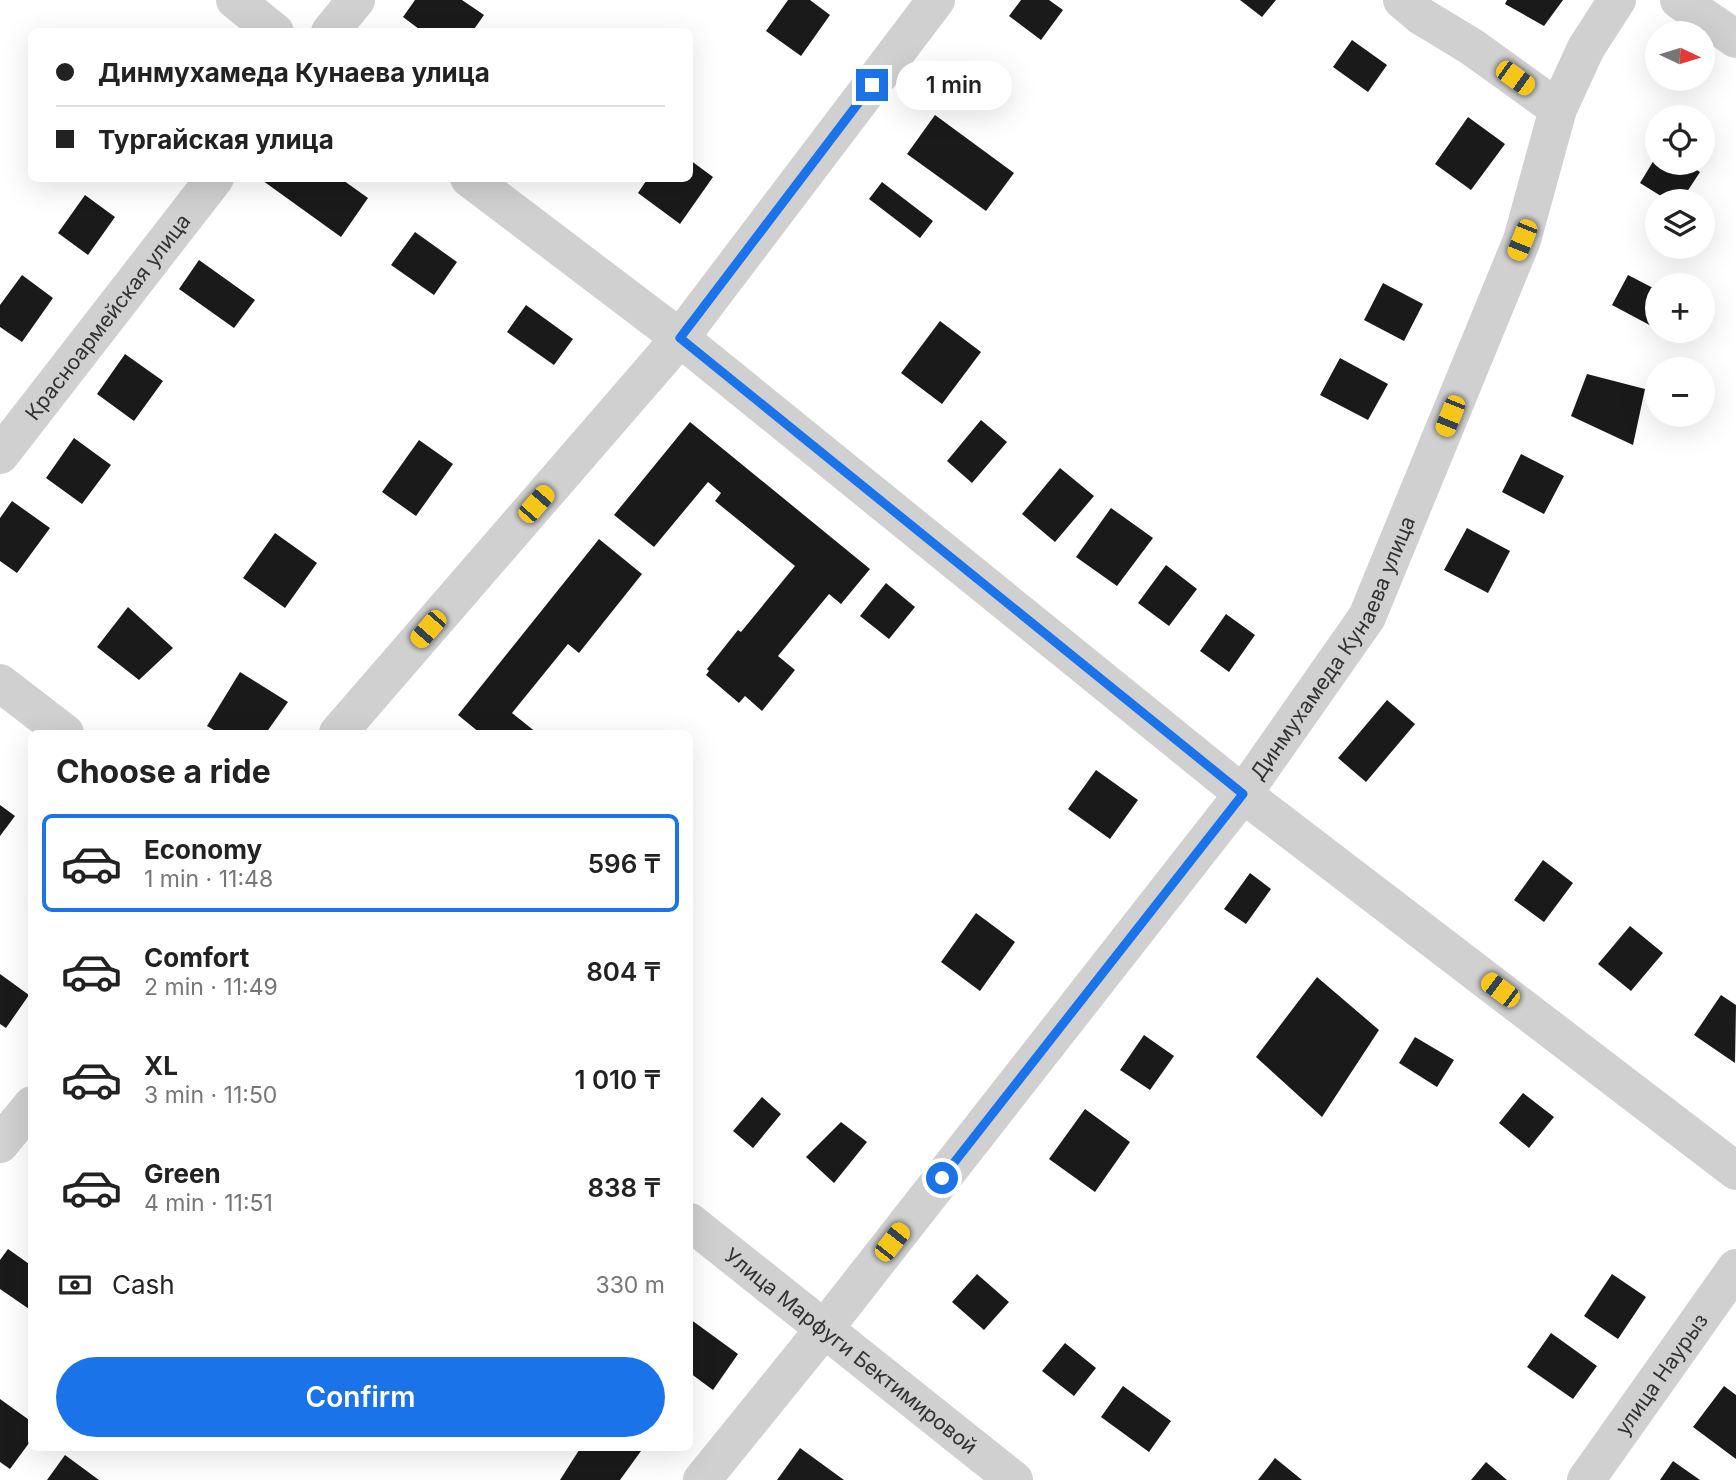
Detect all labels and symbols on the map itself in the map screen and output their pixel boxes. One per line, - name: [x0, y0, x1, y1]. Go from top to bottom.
- north arrow: [1645, 21, 1715, 91]
- car: [1492, 57, 1539, 99]
- callout: 1 min: [896, 60, 1012, 110]
- route end: [856, 69, 888, 101]
- street label: Красноармейская улица: [20, 209, 195, 425]
- car: [1505, 217, 1540, 263]
- car: [1433, 393, 1468, 439]
- car: [515, 481, 558, 527]
- street label: Динмухамеда Кунаева улица: [1245, 512, 1420, 784]
- car: [407, 606, 450, 652]
- car: [1477, 969, 1524, 1011]
- route start: [926, 1162, 958, 1194]
- car: [871, 1219, 914, 1265]
- street label: Улица Марфуги Бектимировой: [720, 1242, 983, 1459]
- street label: улица Наурыз: [1610, 1308, 1713, 1440]

